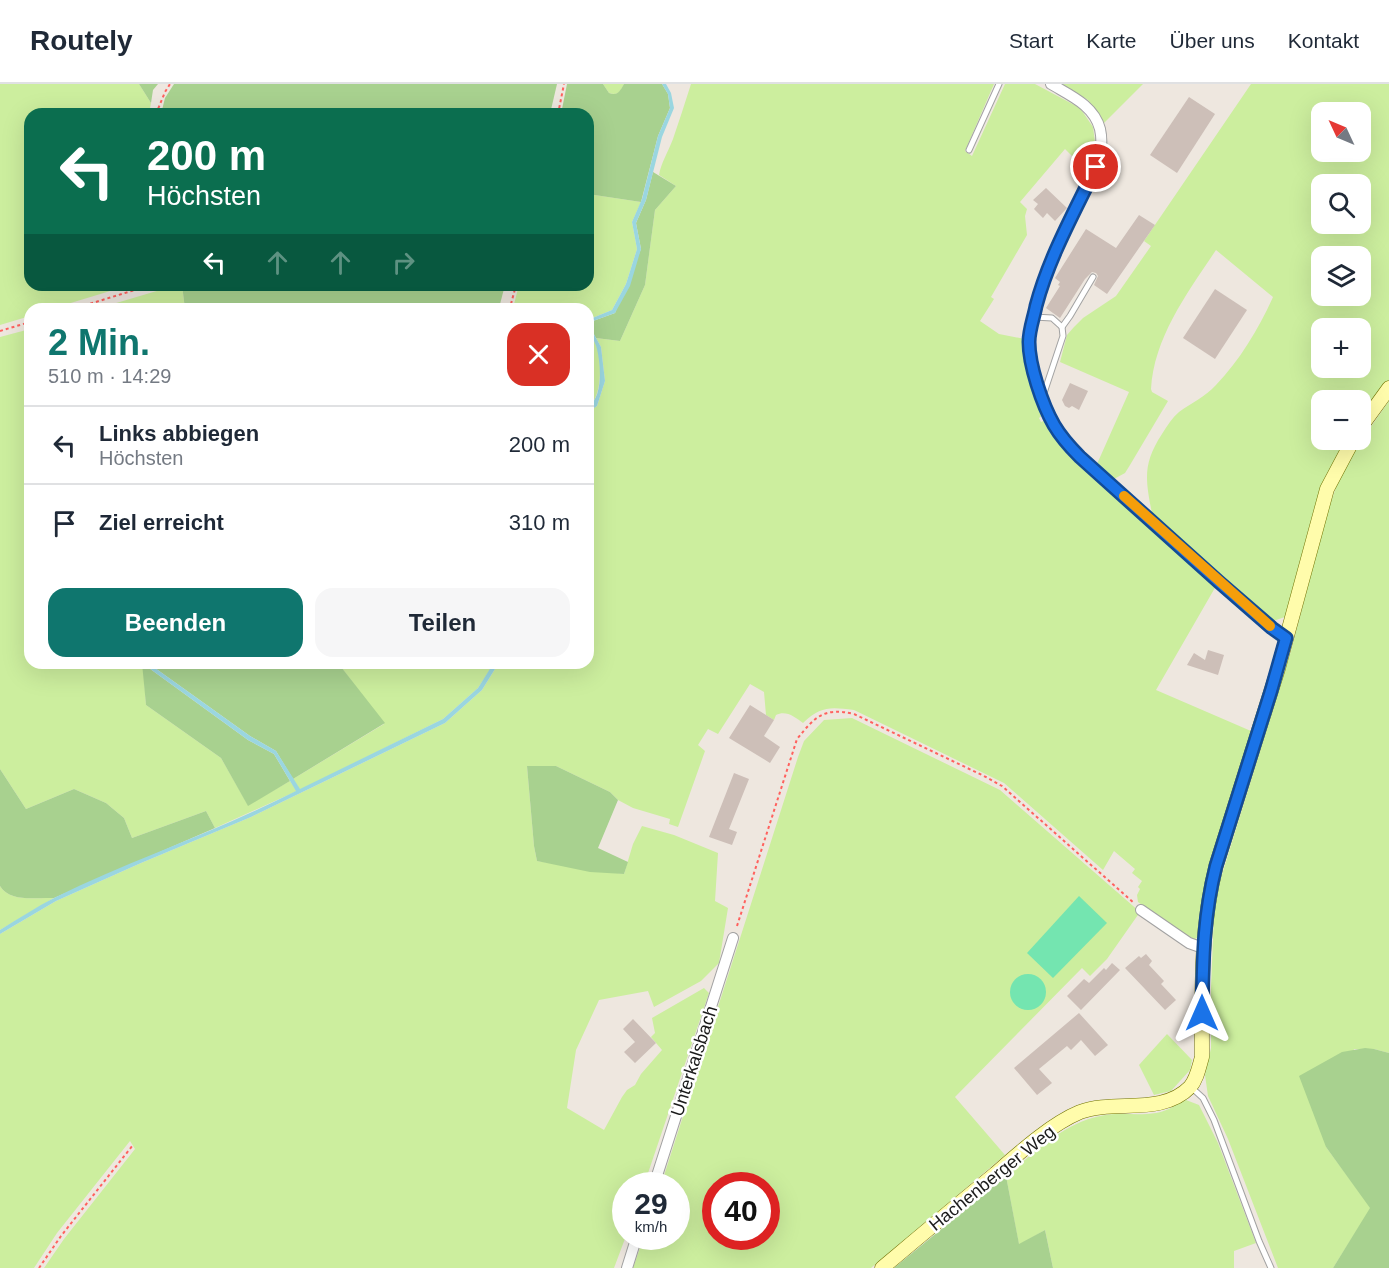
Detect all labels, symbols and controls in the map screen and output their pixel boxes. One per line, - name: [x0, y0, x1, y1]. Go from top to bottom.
- text: Routely: [30, 25, 133, 56]
- text: Start: [1009, 29, 1053, 52]
- text: Karte: [1086, 29, 1137, 52]
- text: Über uns: [1170, 29, 1255, 52]
- text: Kontakt: [1288, 29, 1359, 52]
- north arrow: [1311, 102, 1371, 162]
- map controls: [1311, 102, 1371, 450]
- icon: left: [48, 132, 126, 210]
- text: 200 m: [147, 132, 266, 179]
- pin: [1070, 141, 1121, 192]
- icon: arrive: [1079, 150, 1112, 183]
- button: search: [1311, 174, 1371, 234]
- text: Höchsten: [147, 181, 261, 211]
- icon: left: [198, 246, 231, 279]
- icon: ahead: [261, 246, 294, 279]
- icon: ahead: [324, 246, 357, 279]
- icon: right: [387, 246, 420, 279]
- button: layers: [1311, 246, 1371, 306]
- button: +: [1311, 318, 1371, 378]
- text: 2 Min.: [48, 322, 150, 363]
- button: close: [507, 323, 570, 386]
- text: 510 m · 14:29: [48, 365, 171, 387]
- button: −: [1311, 390, 1371, 450]
- text: Links abbiegen: [99, 421, 259, 446]
- icon: left: [48, 429, 81, 462]
- text: 200 m: [509, 432, 570, 457]
- text: Höchsten: [99, 447, 184, 469]
- icon: arrive: [48, 507, 81, 540]
- text: Ziel erreicht: [99, 510, 224, 535]
- text: 310 m: [509, 510, 570, 535]
- button: Beenden: [48, 588, 303, 657]
- button: Teilen: [315, 588, 570, 657]
- position arrow: [1170, 981, 1234, 1045]
- street label: Unterkalsbach: [667, 1003, 721, 1119]
- street label: Hachenberger Weg: [925, 1121, 1059, 1235]
- speed limit sign: 40: [702, 1172, 780, 1250]
- text: 29: [634, 1187, 668, 1220]
- text: km/h: [635, 1218, 667, 1235]

